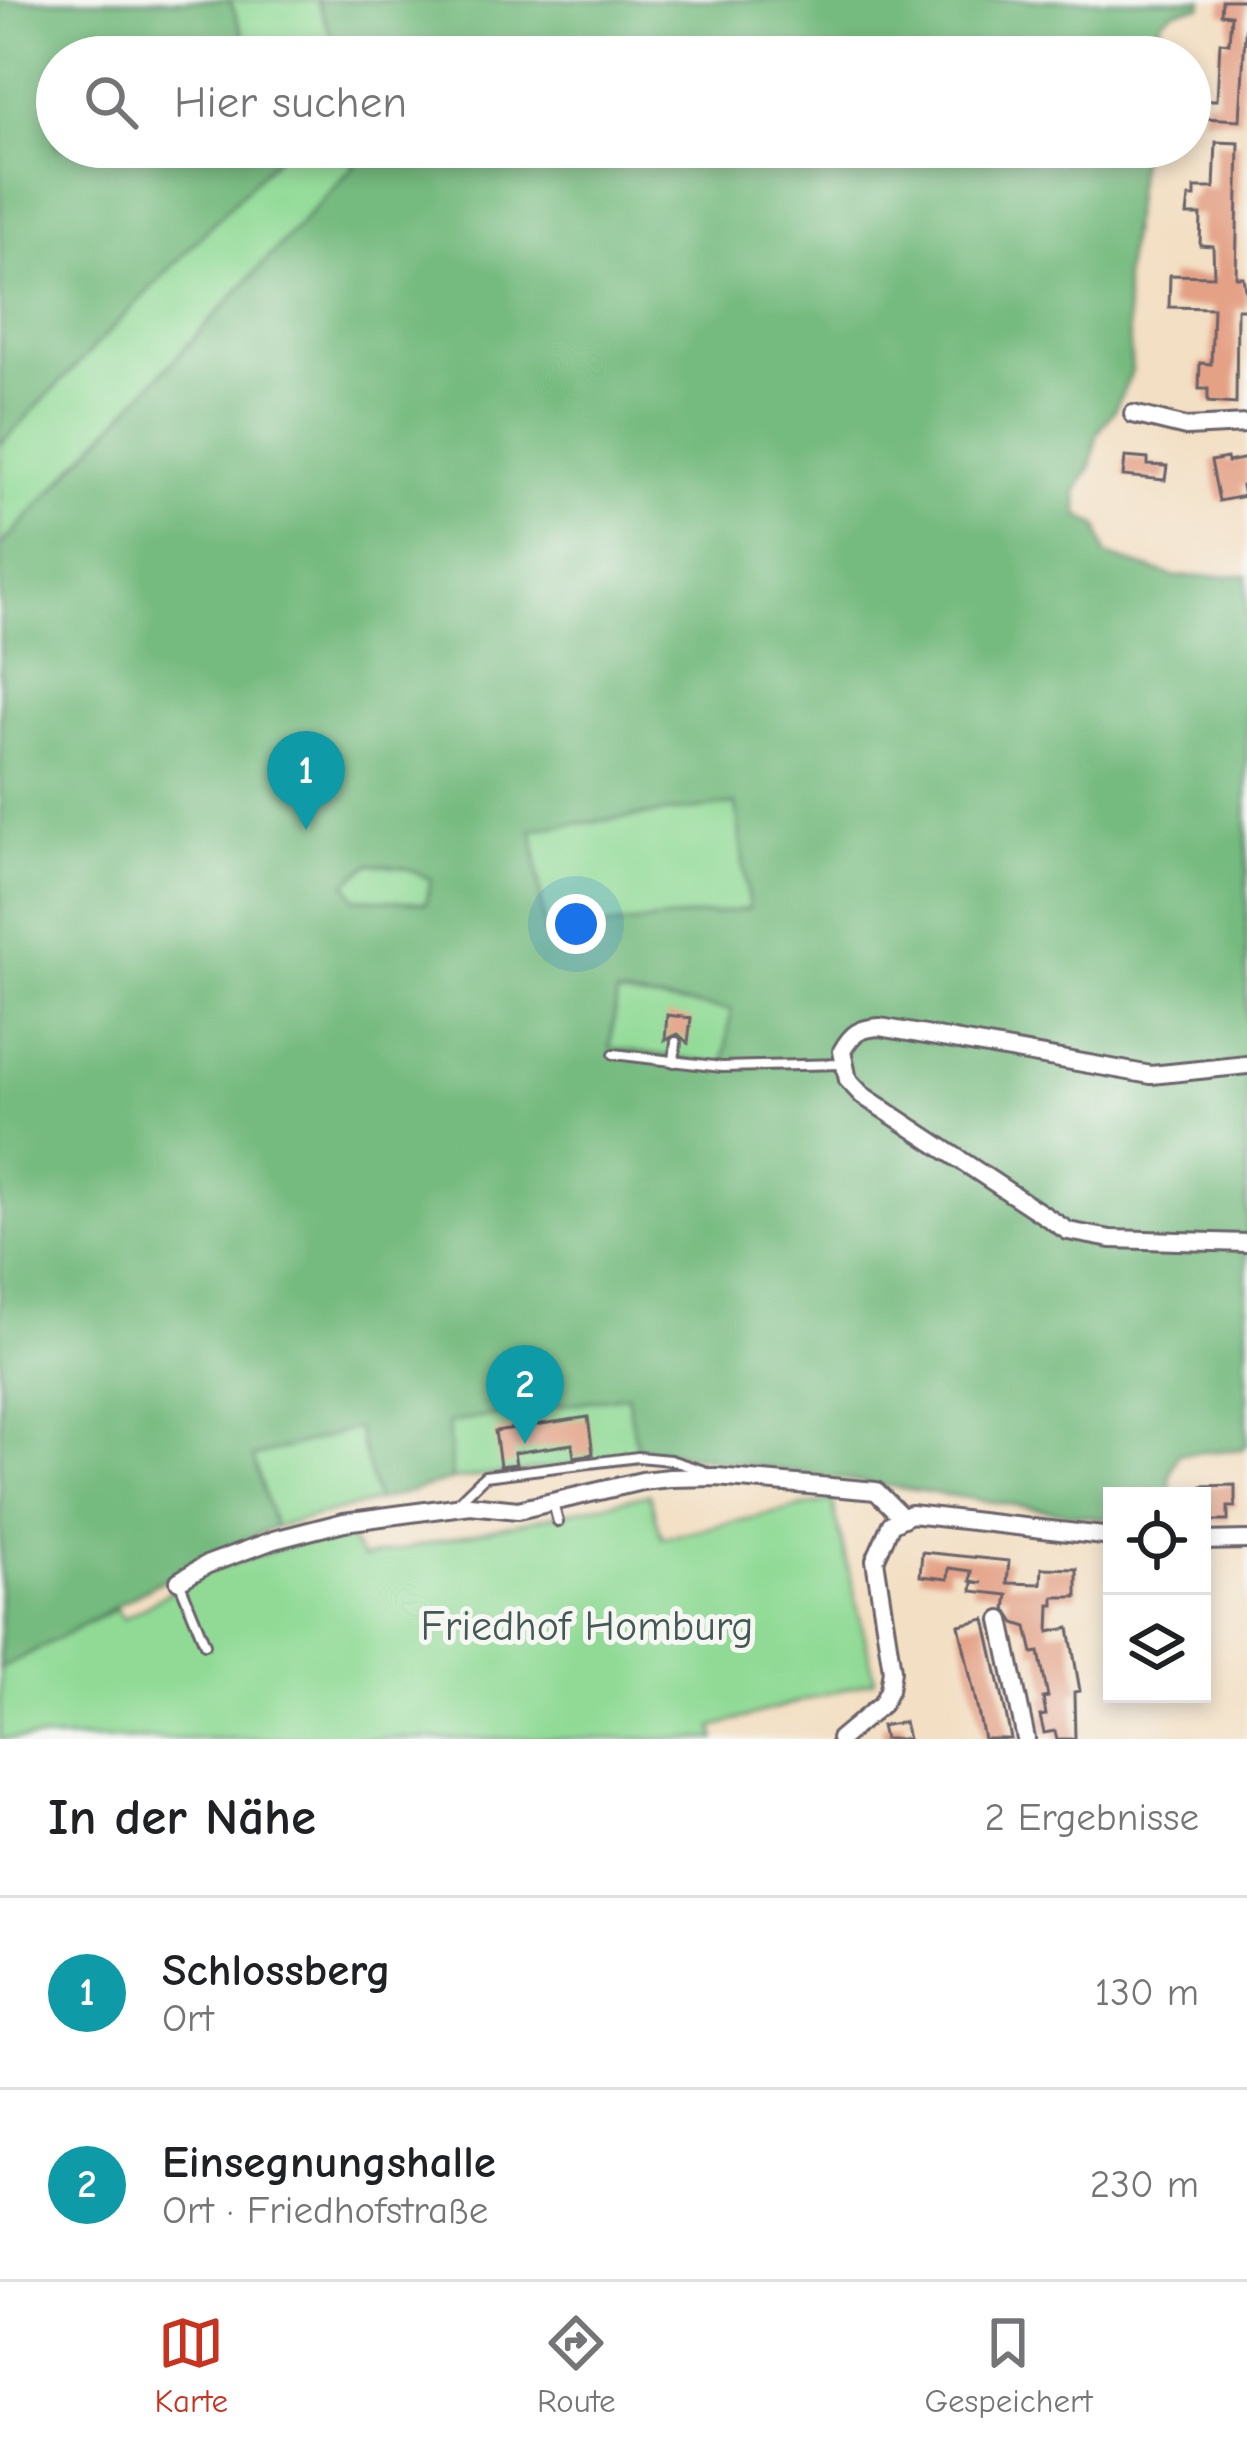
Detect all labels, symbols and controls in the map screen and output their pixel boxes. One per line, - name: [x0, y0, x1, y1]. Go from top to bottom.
- search box: [36, 36, 1211, 168]
- icon: search: [78, 69, 144, 135]
- text: Hier suchen: [174, 76, 407, 128]
- pin: 1: [267, 731, 345, 830]
- your location: [546, 894, 606, 954]
- pin: 2: [486, 1345, 564, 1444]
- map controls: [1103, 1487, 1211, 1703]
- button: locate: [1103, 1487, 1211, 1595]
- button: layers: [1103, 1595, 1211, 1703]
- park label: Friedhof Homburg: [421, 1602, 753, 1651]
- text: In der Nähe: [48, 1788, 316, 1847]
- text: 2 Ergebnisse: [984, 1795, 1199, 1840]
- text: Schlossberg: [162, 1944, 391, 1996]
- text: 1: [79, 1970, 95, 2015]
- text: 130 m: [1095, 1970, 1199, 2015]
- text: Ort: [162, 1996, 214, 2041]
- text: Einsegnungshalle: [162, 2136, 496, 2188]
- text: 2: [77, 2162, 97, 2207]
- text: 230 m: [1090, 2162, 1199, 2207]
- text: Ort · Friedhofstraße: [162, 2188, 488, 2233]
- tab: Karte: [154, 2310, 228, 2420]
- tab: Route: [537, 2310, 616, 2420]
- tab: Gespeichert: [924, 2310, 1093, 2420]

